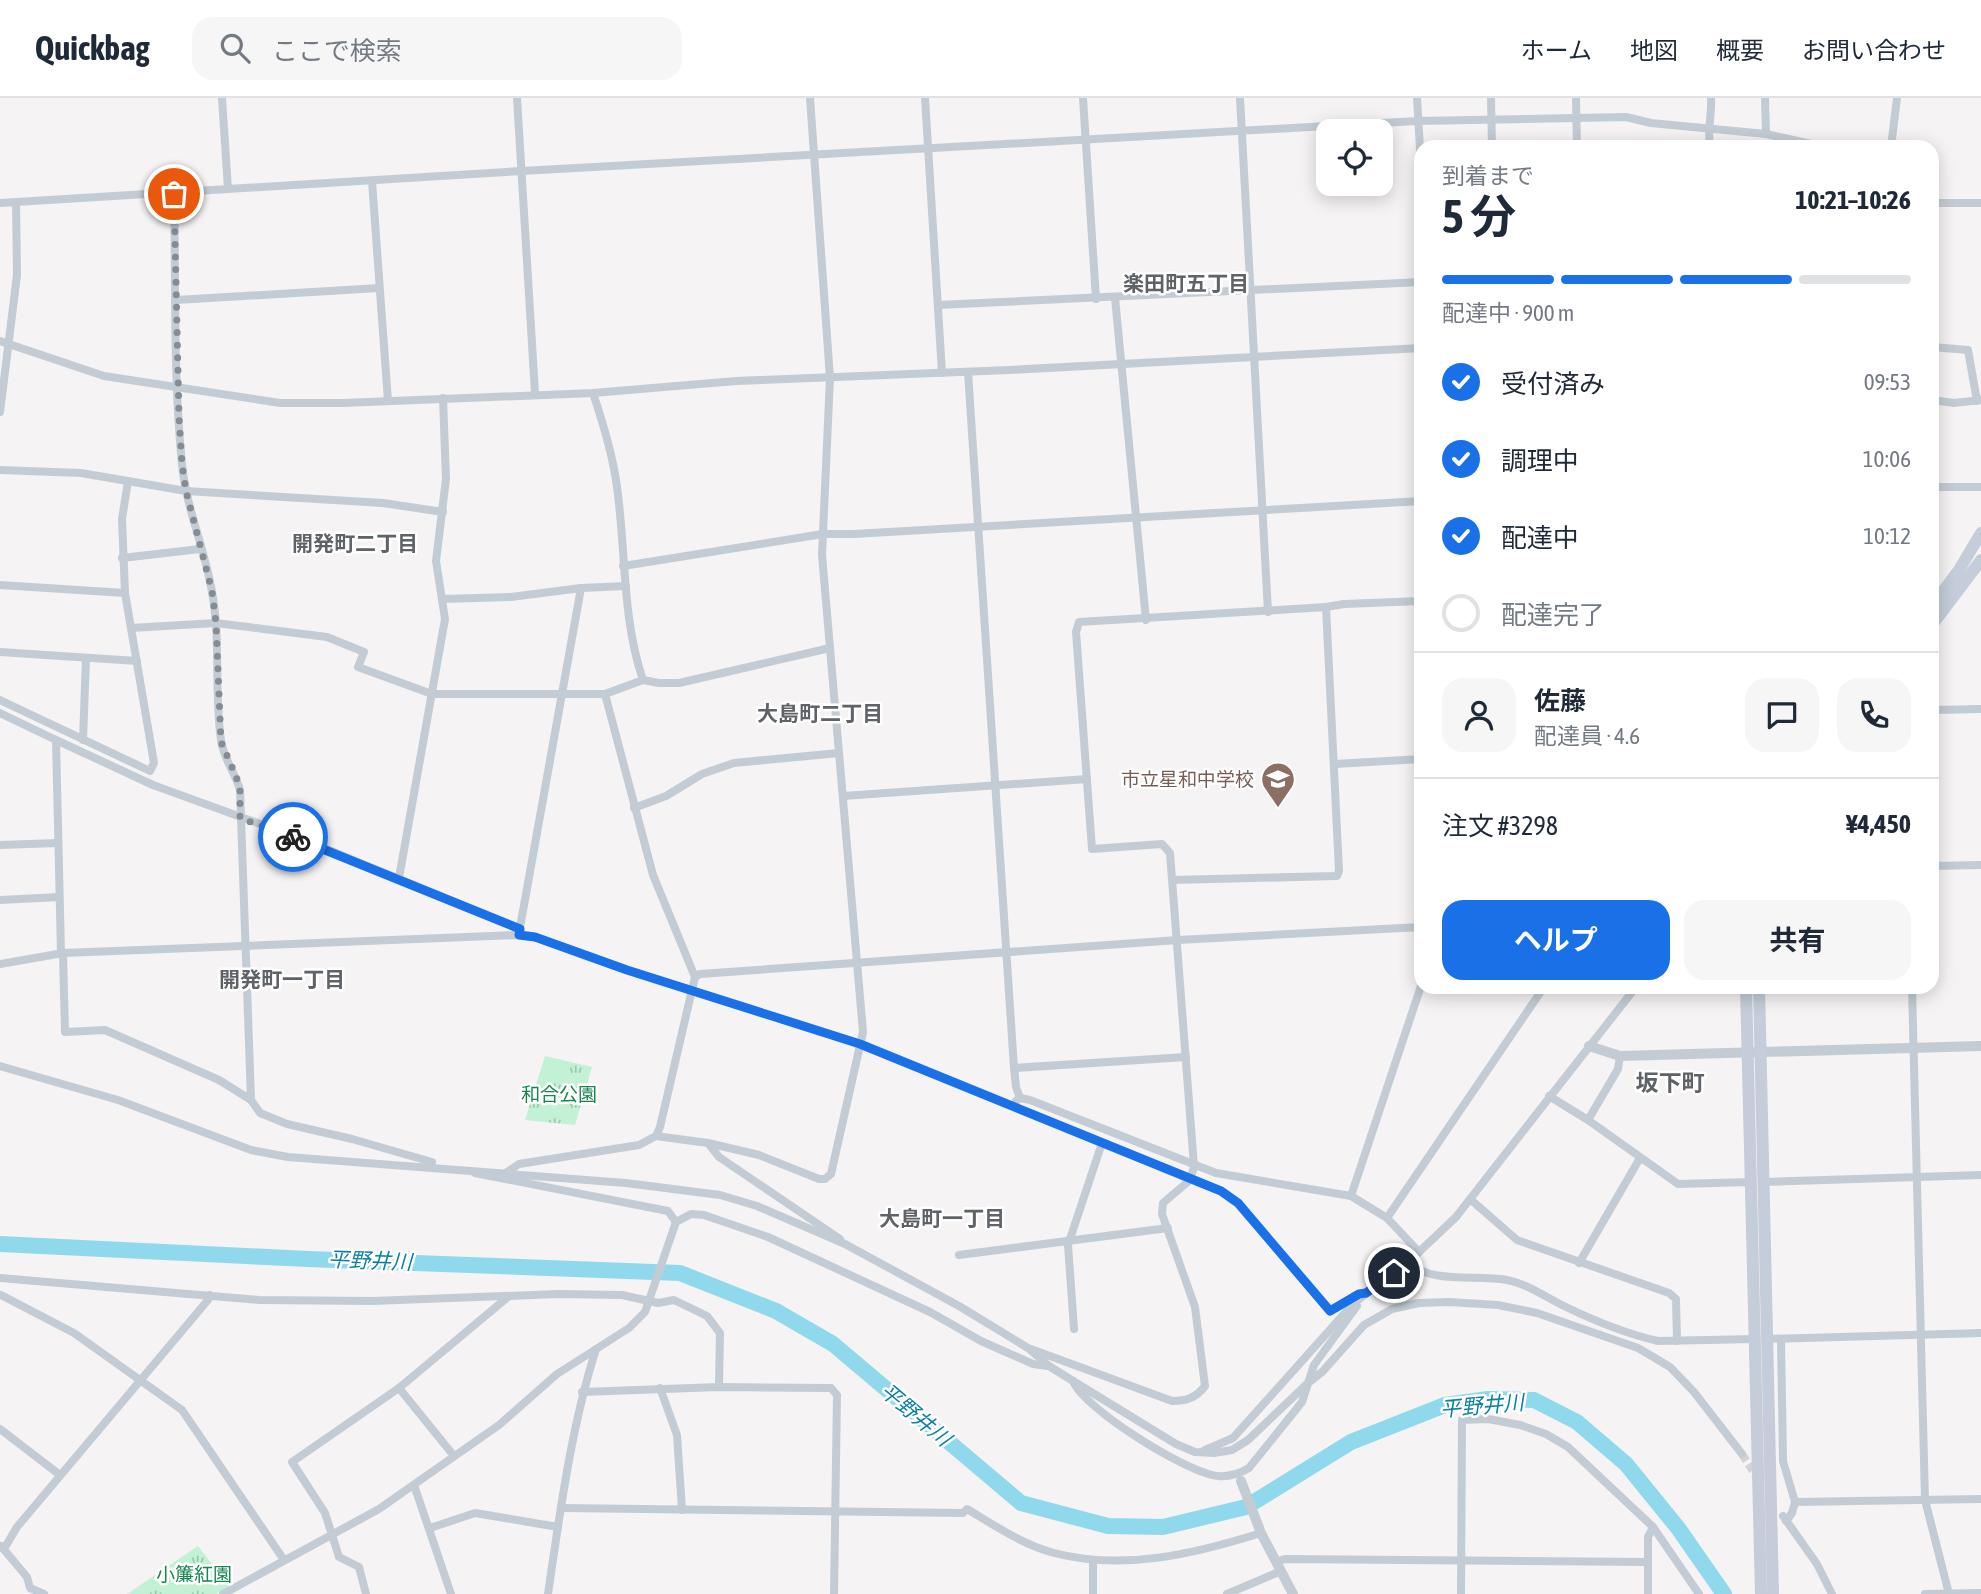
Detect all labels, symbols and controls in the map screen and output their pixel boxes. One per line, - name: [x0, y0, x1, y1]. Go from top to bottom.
- search box: [192, 17, 682, 80]
- text: Quickbag: [35, 29, 150, 67]
- icon: search: [216, 29, 254, 67]
- text: ここで検索: [272, 36, 402, 66]
- text: ホーム: [1521, 37, 1592, 64]
- text: 地図: [1630, 37, 1678, 64]
- text: 概要: [1716, 37, 1764, 64]
- text: お問い合わせ: [1802, 37, 1946, 64]
- map controls: [1316, 119, 1393, 196]
- button: locate: [1316, 119, 1393, 196]
- text: 到着まで: [1442, 163, 1534, 189]
- pin: [144, 164, 204, 224]
- icon: bag: [155, 175, 193, 213]
- text: 10:21–10:26: [1795, 185, 1911, 215]
- text: 5 分: [1442, 190, 1516, 243]
- district label: 楽田町五丁目: [1123, 271, 1249, 295]
- text: 配達中 · 900 m: [1442, 300, 1574, 326]
- icon: check: [1442, 363, 1480, 401]
- text: 受付済み: [1501, 369, 1605, 399]
- text: 09:53: [1864, 369, 1911, 395]
- icon: check: [1442, 440, 1480, 478]
- text: 調理中: [1501, 446, 1579, 476]
- text: 10:06: [1863, 446, 1911, 472]
- icon: check: [1442, 517, 1480, 555]
- text: 配達中: [1501, 523, 1579, 553]
- text: 10:12: [1863, 523, 1911, 549]
- district label: 開発町二丁目: [292, 531, 418, 555]
- text: 配達完了: [1501, 600, 1605, 630]
- button: person: [1442, 678, 1516, 752]
- button: chat: [1745, 678, 1819, 752]
- button: phone: [1837, 678, 1911, 752]
- text: 佐藤: [1534, 686, 1586, 716]
- district label: 大島町二丁目: [757, 701, 883, 725]
- text: 配達員 · 4.6: [1534, 723, 1640, 749]
- school or university icon: 市立星和中学校: [1259, 760, 1297, 809]
- place label: 市立星和中学校: [1121, 768, 1254, 790]
- courier: [258, 802, 328, 872]
- text: ¥4,450: [1846, 809, 1911, 839]
- text: 注文 #3298: [1442, 811, 1558, 841]
- icon: bike: [274, 818, 312, 856]
- button: ヘルプ: [1442, 900, 1670, 980]
- button: 共有: [1684, 900, 1911, 980]
- district label: 開発町一丁目: [219, 967, 345, 991]
- district label: 坂下町: [1636, 1070, 1705, 1096]
- park label: 和合公園: [521, 1083, 597, 1105]
- district label: 大島町一丁目: [879, 1206, 1005, 1230]
- pin: [1364, 1243, 1424, 1303]
- water label: 平野井川: [328, 1247, 414, 1274]
- icon: home: [1375, 1254, 1413, 1292]
- water label: 平野井川: [876, 1378, 957, 1451]
- water label: 平野井川: [1439, 1389, 1527, 1421]
- park label: 小簾紅園: [156, 1563, 232, 1585]

